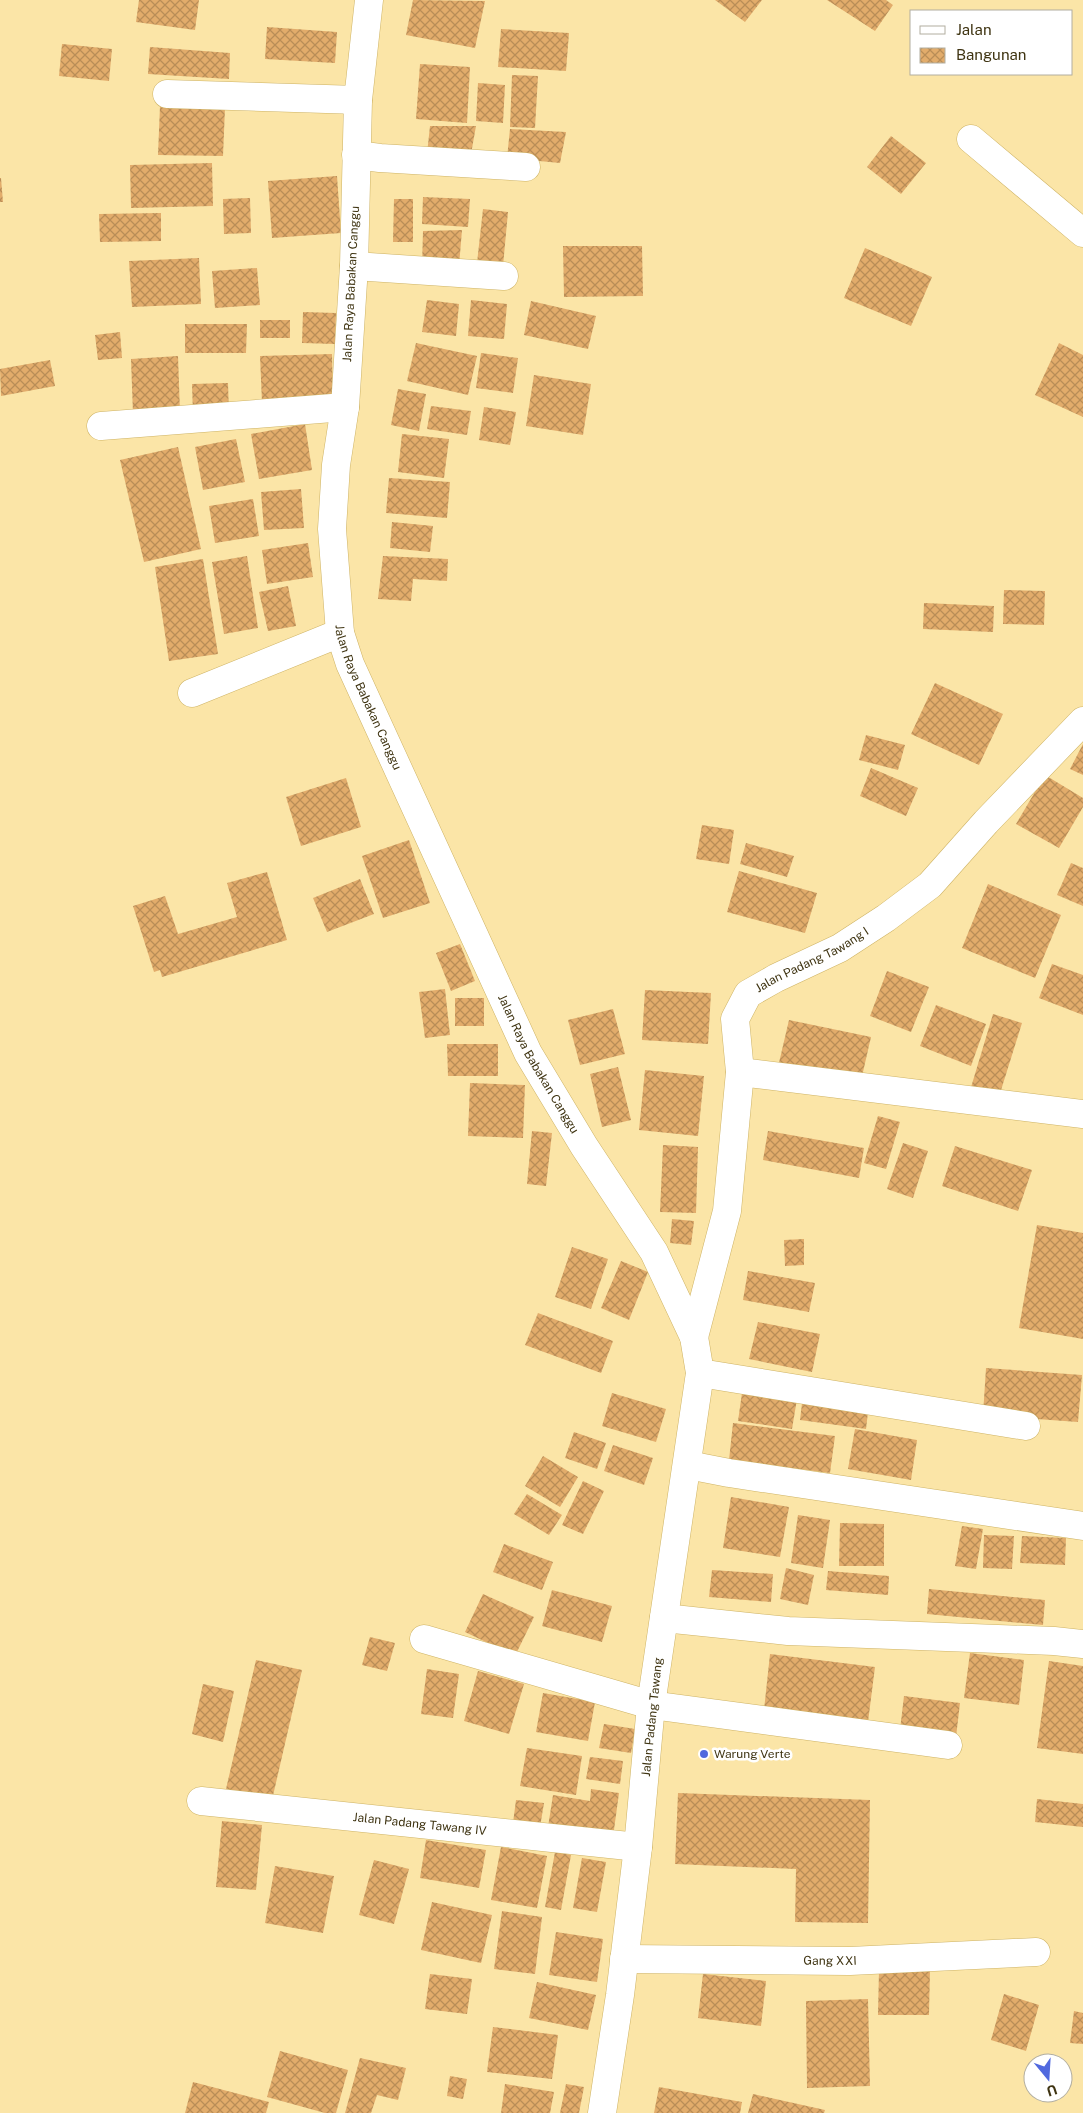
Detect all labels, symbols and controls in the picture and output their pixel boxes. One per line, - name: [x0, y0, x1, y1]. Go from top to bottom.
- legend: [910, 10, 1073, 75]
- text: Jalan: [956, 21, 992, 38]
- text: Bangunan: [956, 46, 1027, 63]
- street label: Jalan Raya Babakan Canggu: [340, 206, 362, 362]
- street label: Jalan Raya Babakan Canggu: [332, 624, 404, 772]
- street label: Jalan Padang Tawang I: [753, 924, 871, 995]
- street label: Jalan Raya Babakan Canggu: [495, 992, 582, 1136]
- street label: Jalan Padang Tawang: [639, 1657, 665, 1777]
- place label: Warung Verte: [714, 1747, 791, 1761]
- marker: Warung Verte: [698, 1748, 710, 1760]
- street label: Jalan Padang Tawang IV: [352, 1810, 487, 1838]
- street label: Gang XXI: [803, 1954, 857, 1968]
- north arrow: [1023, 2053, 1073, 2103]
- text: U: [1045, 2081, 1059, 2100]

